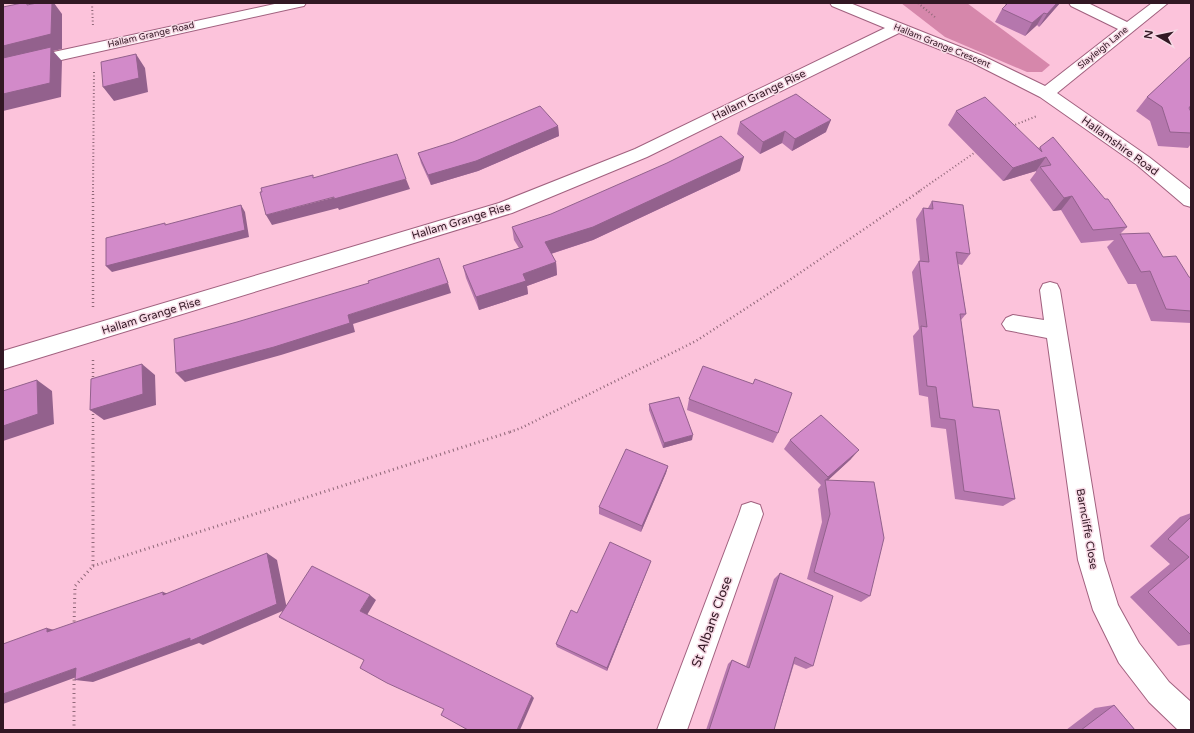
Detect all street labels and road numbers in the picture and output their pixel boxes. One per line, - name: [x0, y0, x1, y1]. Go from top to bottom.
- street label: Hallam Grange Road: [107, 20, 195, 50]
- street label: Hallam Grange Crescent: [892, 22, 993, 71]
- street label: Slayleigh Lane: [1076, 24, 1130, 72]
- street label: Hallam Grange Rise: [710, 67, 808, 123]
- street label: Hallamshire Road: [1079, 114, 1161, 178]
- street label: Hallam Grange Rise: [410, 200, 512, 242]
- street label: Hallam Grange Rise: [100, 295, 202, 337]
- street label: Barncliffe Close: [1073, 488, 1101, 570]
- street label: St Albans Close: [688, 574, 736, 670]

